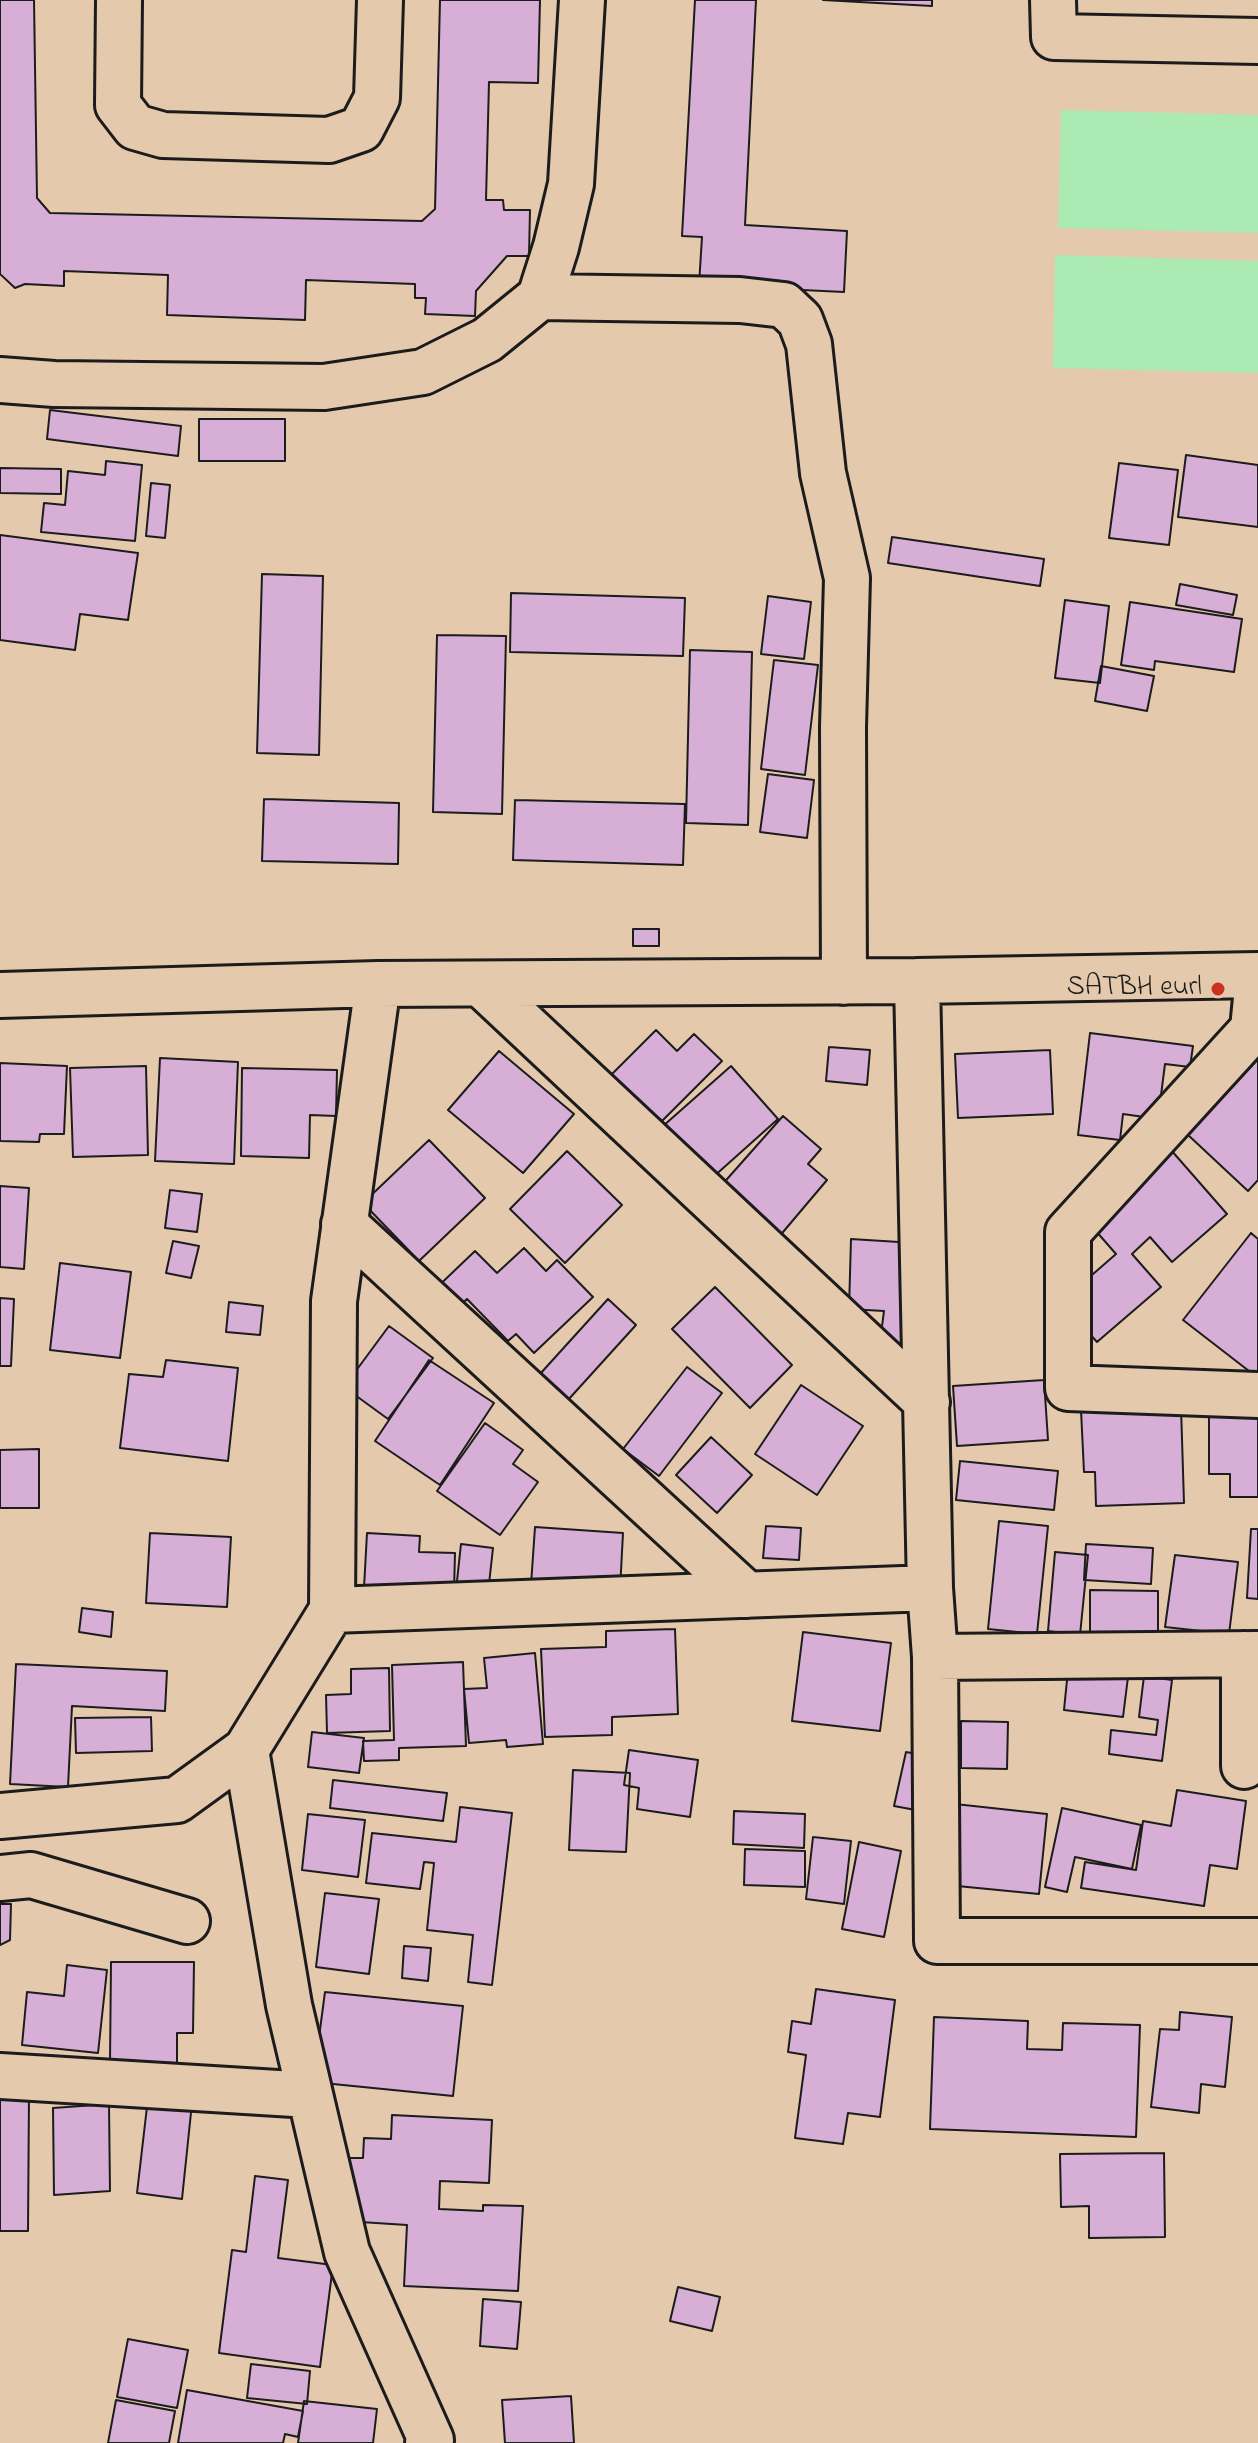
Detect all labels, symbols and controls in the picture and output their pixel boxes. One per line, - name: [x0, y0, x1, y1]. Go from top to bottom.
- place label: SATBH eurl: [1067, 972, 1202, 1006]
- marker: SATBH eurl: [1209, 980, 1227, 998]

